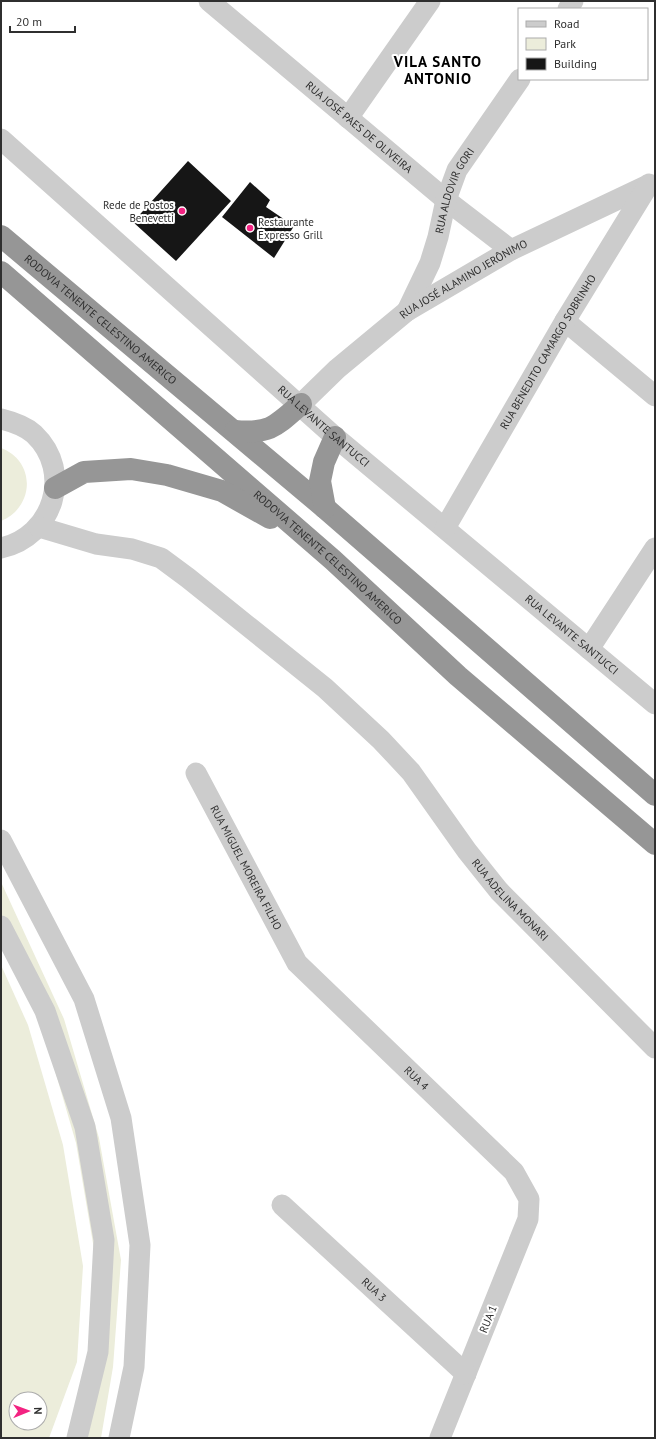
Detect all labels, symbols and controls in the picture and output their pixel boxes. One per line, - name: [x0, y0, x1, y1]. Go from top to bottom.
- scale bar: [10, 8, 75, 34]
- legend: [518, 8, 648, 80]
- text: 20 m: [16, 14, 42, 29]
- text: Road: [554, 16, 579, 31]
- text: Park: [554, 36, 576, 51]
- district label: VILA SANTO ANTONIO: [393, 52, 482, 88]
- text: Building: [554, 56, 597, 71]
- street label: RUA JOSÉ PAES DE OLIVEIRA: [303, 78, 416, 176]
- street label: RUA ALDOVIR GORI: [432, 145, 477, 235]
- place label: Rede de Postos Benevetti: [103, 198, 174, 225]
- marker: Rede de Postos Benevetti: [177, 206, 187, 216]
- place label: Restaurante Expresso Grill: [258, 215, 324, 242]
- marker: Restaurante Expresso Grill: [245, 223, 255, 233]
- street label: RUA JOSÉ ALAMINO JERÔNIMO: [396, 236, 530, 321]
- street label: RODOVIA TENENTE CELESTINO AMERICO: [22, 252, 180, 388]
- street label: RUA BENEDITO CAMARGO SOBRINHO: [497, 272, 599, 432]
- street label: RUA LEVANTE SANTUCCI: [275, 382, 373, 470]
- street label: RODOVIA TENENTE CELESTINO AMERICO: [251, 487, 405, 628]
- street label: RUA LEVANTE SANTUCCI: [522, 592, 621, 678]
- street label: RUA MIGUEL MOREIRA FILHO: [207, 803, 285, 932]
- street label: RUA ADELINA MONARI: [469, 856, 552, 944]
- street label: RUA 4: [401, 1063, 432, 1093]
- street label: RUA 3: [359, 1275, 389, 1304]
- street label: RUA 1: [476, 1303, 500, 1335]
- north arrow: [8, 1391, 48, 1431]
- text: N: [31, 1407, 45, 1415]

